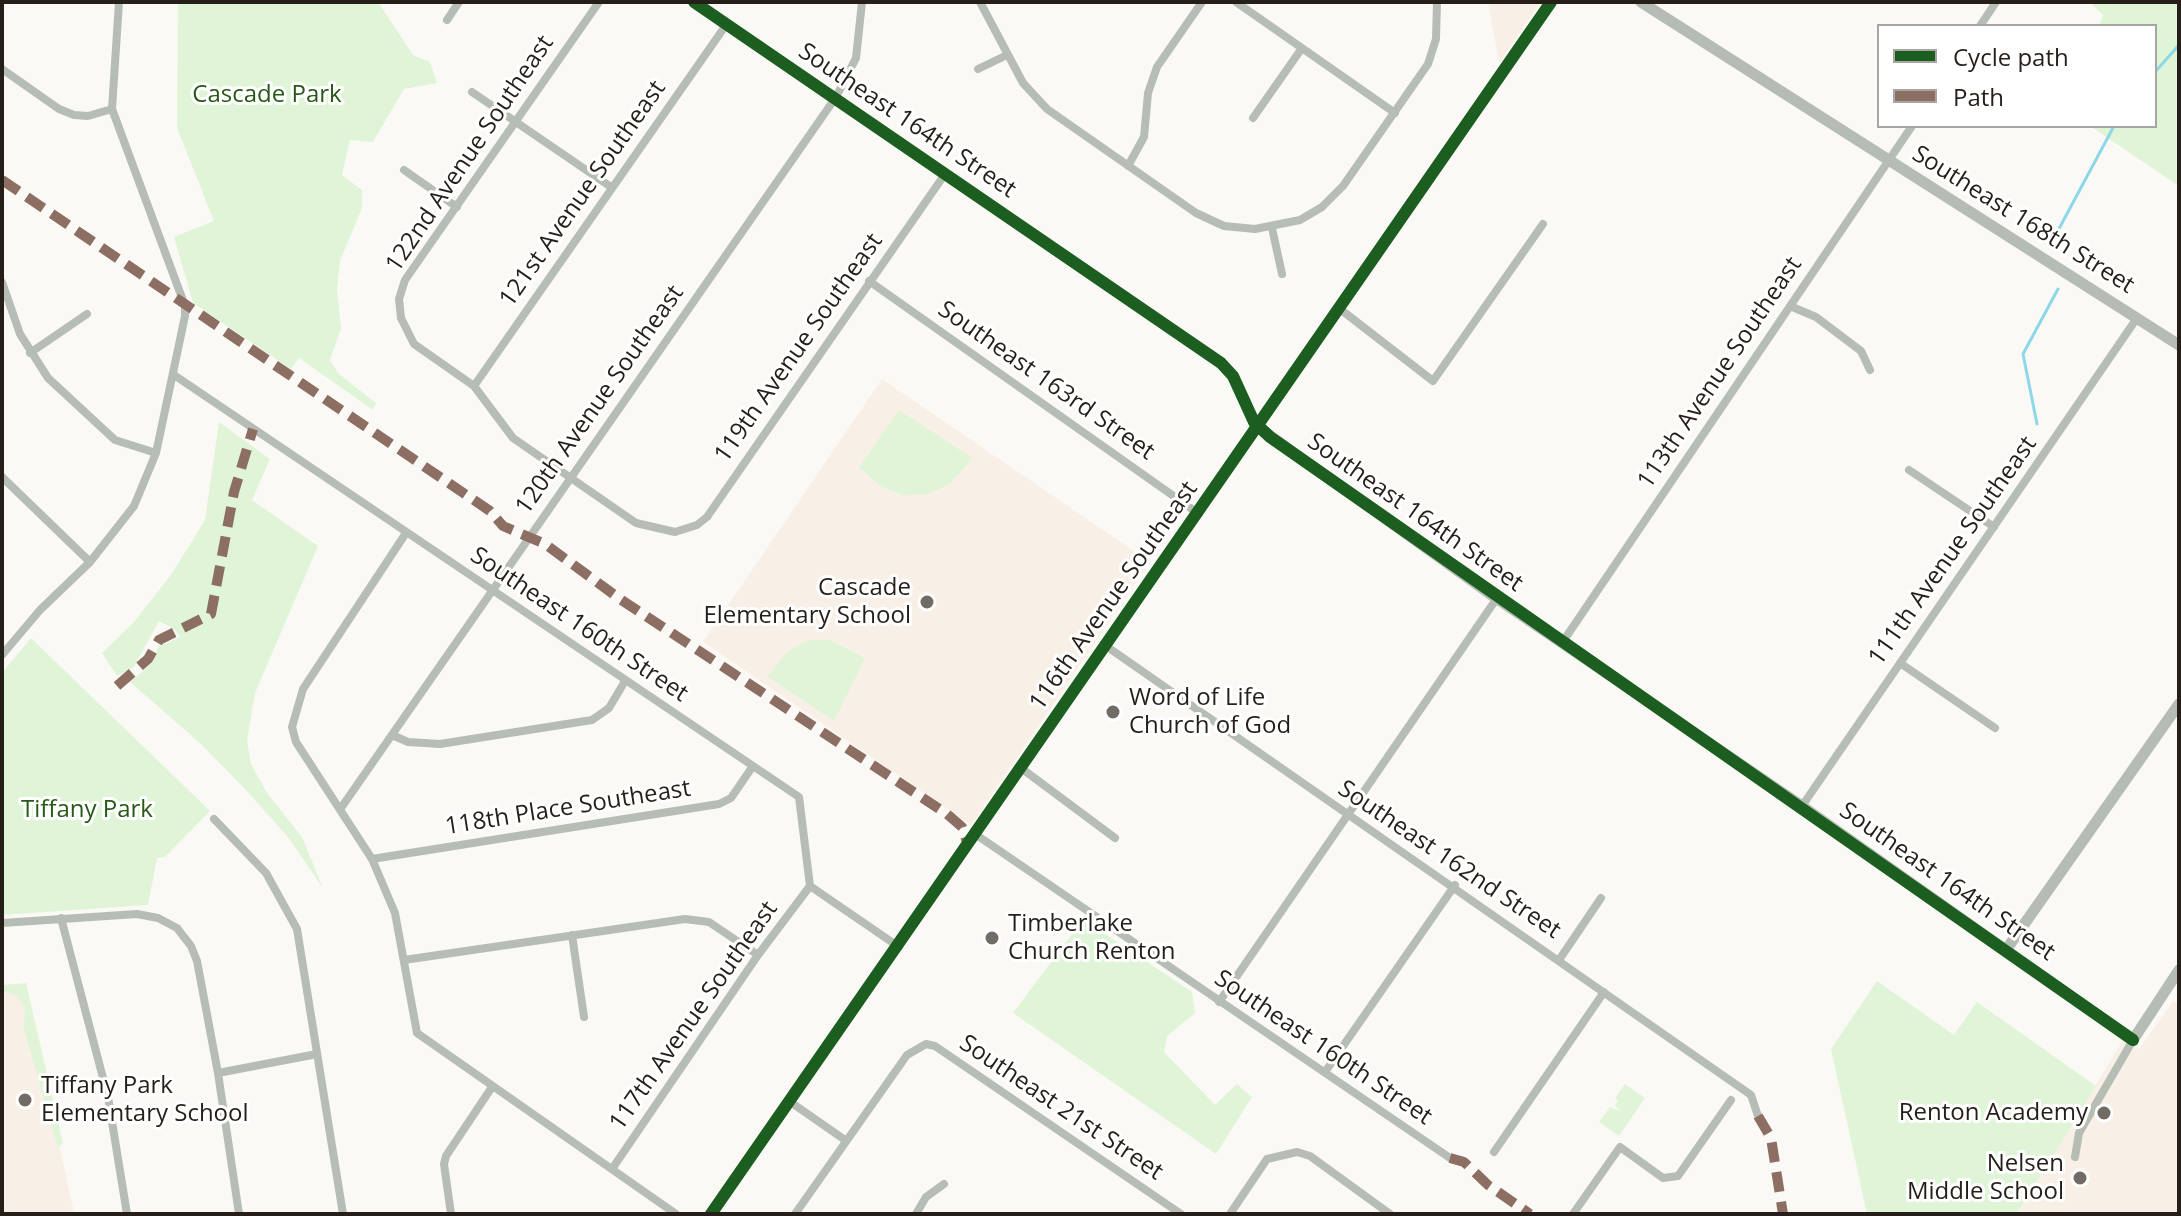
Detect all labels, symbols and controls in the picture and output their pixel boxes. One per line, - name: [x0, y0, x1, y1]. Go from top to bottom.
- legend: [1877, 24, 2157, 128]
- street label: 122nd Avenue Southeast: [380, 30, 560, 278]
- street label: Southeast 164th Street: [793, 37, 1021, 205]
- text: Cycle path: [1953, 40, 2069, 73]
- street label: 121st Avenue Southeast: [494, 75, 672, 313]
- text: Path: [1953, 80, 2004, 113]
- park label: Cascade Park: [192, 81, 342, 109]
- street label: Southeast 168th Street: [1907, 140, 2139, 300]
- street label: 119th Avenue Southeast: [709, 228, 889, 468]
- street label: 113th Avenue Southeast: [1632, 252, 1808, 494]
- street label: 120th Avenue Southeast: [510, 280, 690, 520]
- street label: Southeast 163rd Street: [932, 295, 1160, 467]
- street label: Southeast 164th Street: [1302, 428, 1528, 598]
- street label: 111th Avenue Southeast: [1863, 431, 2043, 671]
- street label: 116th Avenue Southeast: [1024, 476, 1204, 716]
- street label: Southeast 160th Street: [465, 541, 693, 709]
- place label: Cascade Elementary School: [703, 574, 911, 630]
- marker: Cascade Elementary School: [918, 593, 936, 611]
- place label: Word of Life Church of God: [1129, 684, 1291, 740]
- marker: Word of Life Church of God: [1104, 703, 1122, 721]
- street label: 118th Place Southeast: [443, 774, 693, 842]
- street label: Southeast 162nd Street: [1332, 775, 1566, 945]
- park label: Tiffany Park: [21, 796, 153, 824]
- street label: Southeast 164th Street: [1834, 797, 2060, 967]
- street label: 117th Avenue Southeast: [604, 896, 784, 1136]
- place label: Timberlake Church Renton: [1008, 910, 1176, 966]
- marker: Timberlake Church Renton: [983, 929, 1001, 947]
- street label: Southeast 160th Street: [1209, 964, 1437, 1132]
- street label: Southeast 21st Street: [954, 1029, 1168, 1187]
- place label: Tiffany Park Elementary School: [41, 1072, 249, 1128]
- marker: Tiffany Park Elementary School: [16, 1091, 34, 1109]
- place label: Renton Academy: [1899, 1099, 2088, 1127]
- marker: Renton Academy: [2095, 1104, 2113, 1122]
- place label: Nelsen Middle School: [1907, 1150, 2064, 1206]
- marker: Nelsen Middle School: [2071, 1169, 2089, 1187]

